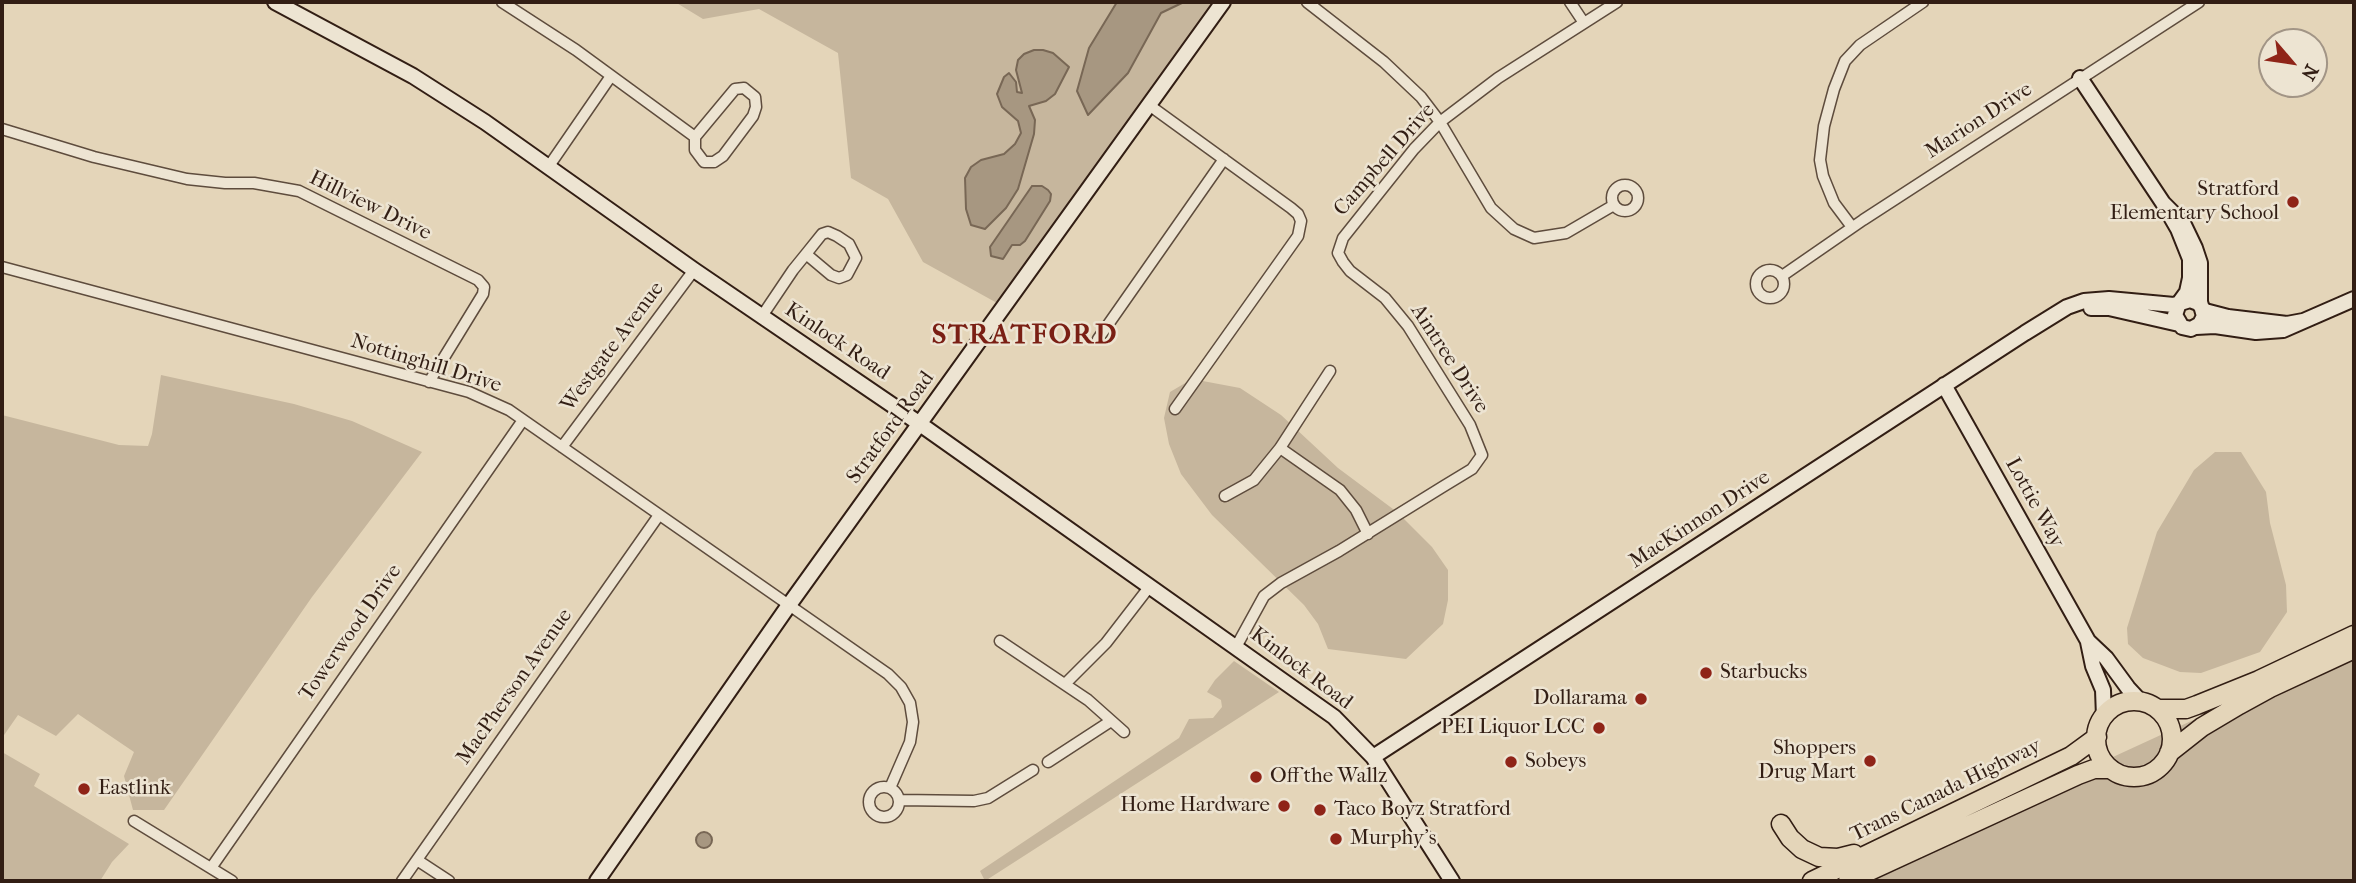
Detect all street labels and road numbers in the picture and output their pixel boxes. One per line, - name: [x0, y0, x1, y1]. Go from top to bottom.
- street label: Marion Drive: [1921, 77, 2037, 165]
- street label: Campbell Drive: [1329, 98, 1441, 222]
- street label: Hillview Drive: [305, 166, 435, 246]
- street label: Westgate Avenue: [556, 277, 670, 417]
- street label: Kinlock Road: [780, 298, 894, 386]
- street label: Aintree Drive: [1404, 300, 1494, 418]
- street label: Nottinghill Drive: [348, 329, 504, 399]
- street label: Stratford Road: [842, 367, 940, 489]
- street label: Lottie Way: [1999, 454, 2069, 552]
- street label: MacKinnon Drive: [1625, 465, 1775, 575]
- street label: Towerwood Drive: [295, 560, 407, 706]
- street label: MacPherson Avenue: [452, 604, 578, 770]
- street label: Kinlock Road: [1245, 622, 1357, 716]
- street label: Trans Canada Highway: [1847, 734, 2045, 848]

